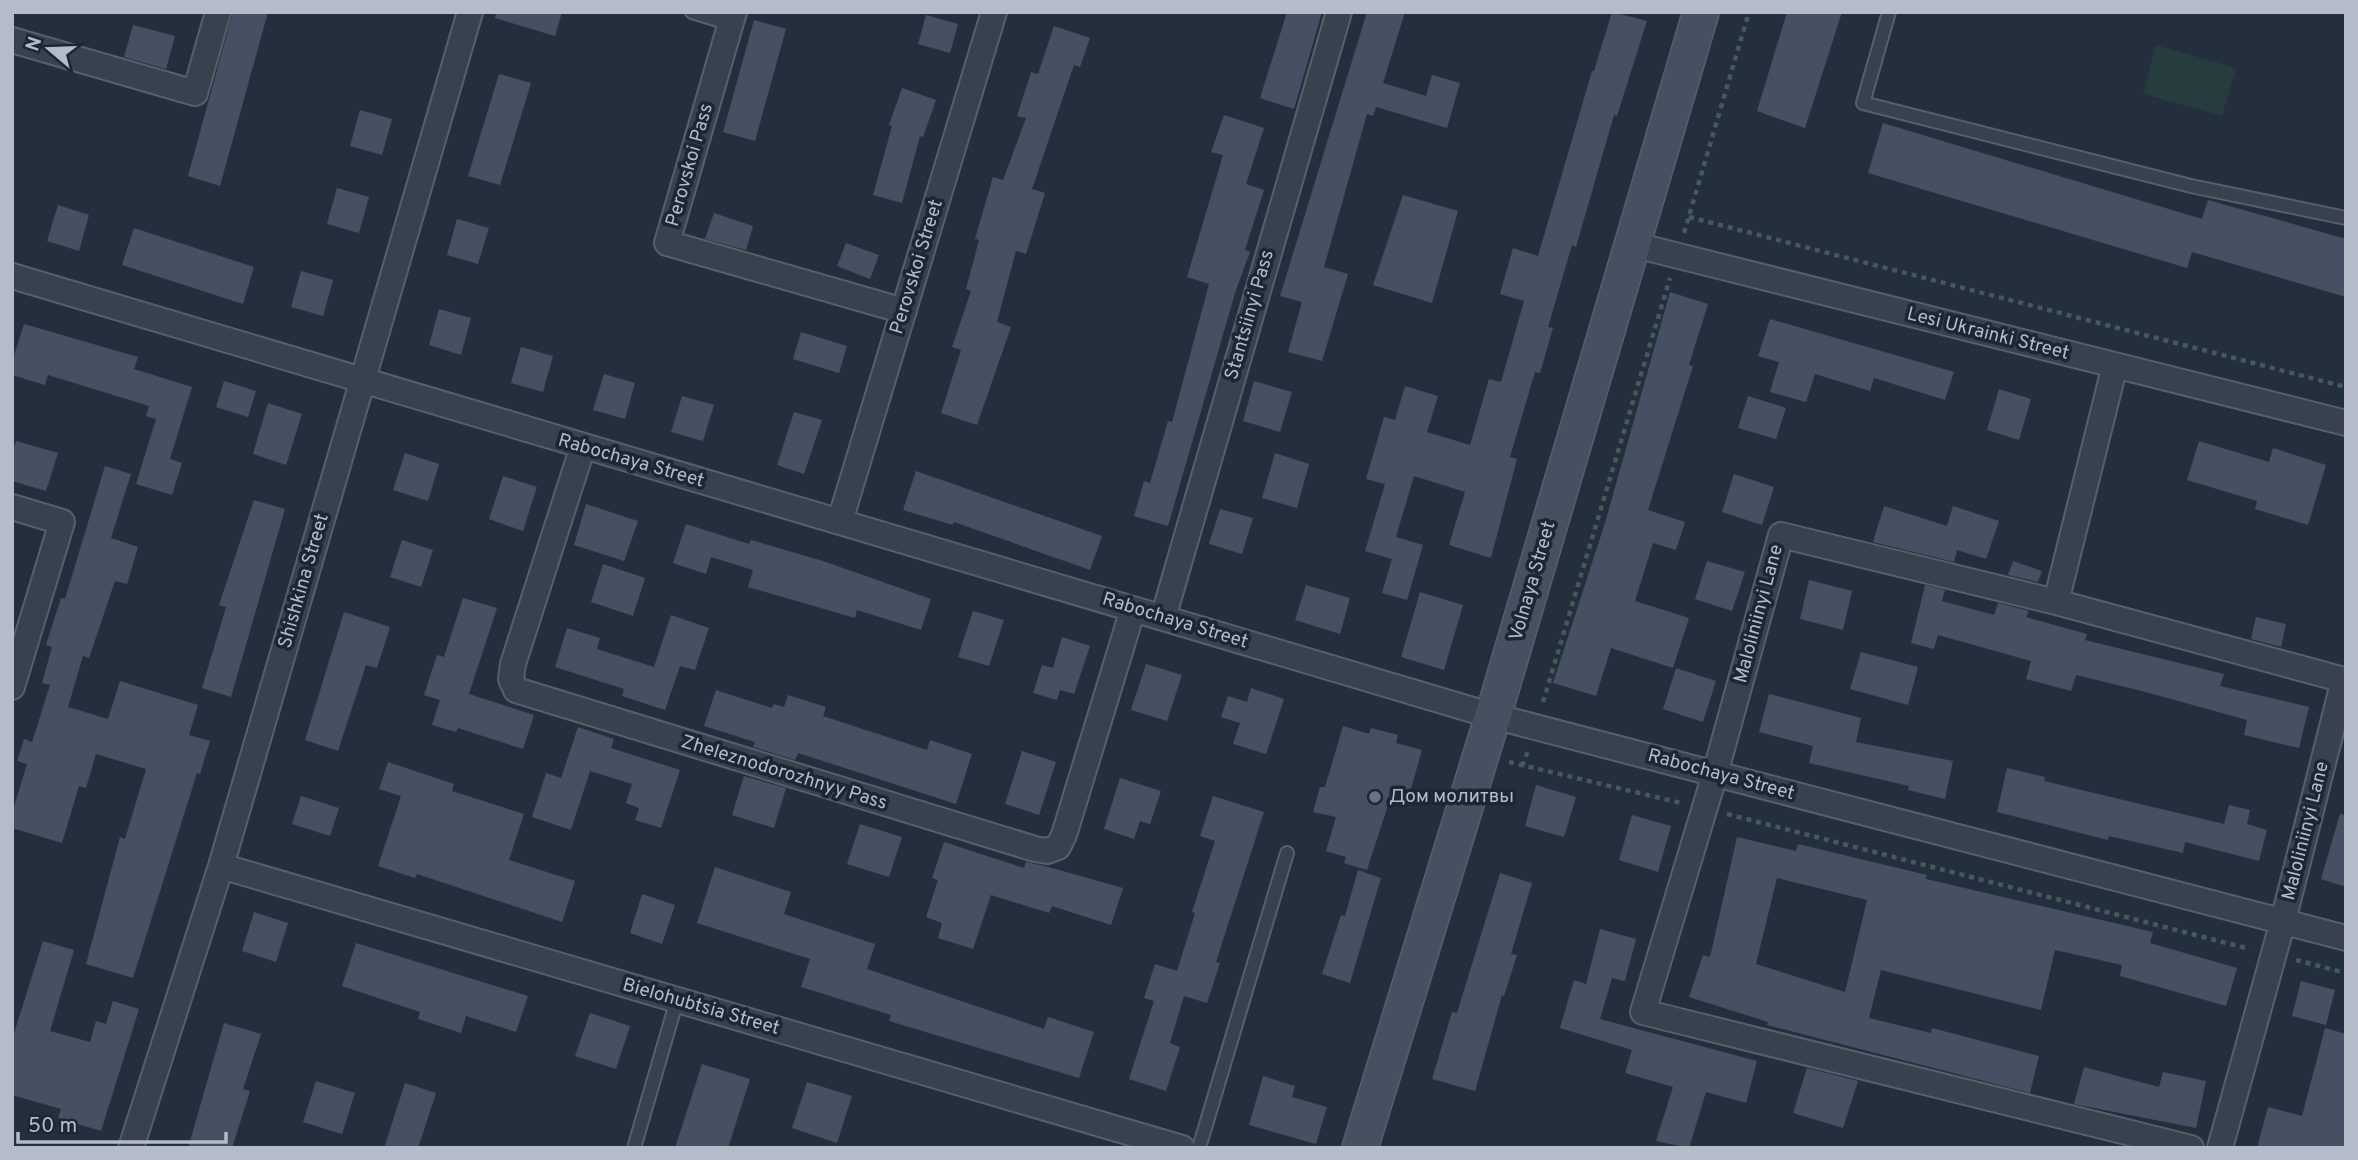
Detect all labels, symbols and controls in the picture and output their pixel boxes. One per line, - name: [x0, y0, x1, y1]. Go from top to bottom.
- north arrow: [14, 14, 84, 84]
- text: N: [21, 34, 48, 54]
- street label: Perovskoi Pass: [661, 101, 719, 229]
- street label: Perovskoi Street: [885, 197, 949, 337]
- street label: Stantsiinyi Pass: [1220, 247, 1280, 383]
- street label: Lesi Ukrainki Street: [1904, 302, 2072, 366]
- street label: Rabochaya Street: [555, 429, 707, 493]
- street label: Shishkina Street: [273, 511, 335, 651]
- street label: Volnaya Street: [1504, 518, 1562, 644]
- street label: Maloliniinyi Lane: [1729, 542, 1789, 686]
- street label: Rabochaya Street: [1099, 587, 1251, 655]
- street label: Zheleznodorozhnyy Pass: [678, 730, 890, 816]
- street label: Rabochaya Street: [1645, 744, 1797, 806]
- street label: Maloliniinyi Lane: [2277, 759, 2335, 903]
- place label: Дом молитвы: [1389, 785, 1514, 809]
- marker: Дом молитвы: [1367, 789, 1383, 805]
- street label: Bielohubtsia Street: [620, 973, 782, 1041]
- scale bar: [18, 1100, 226, 1144]
- text: 50 m: [28, 1113, 77, 1140]

